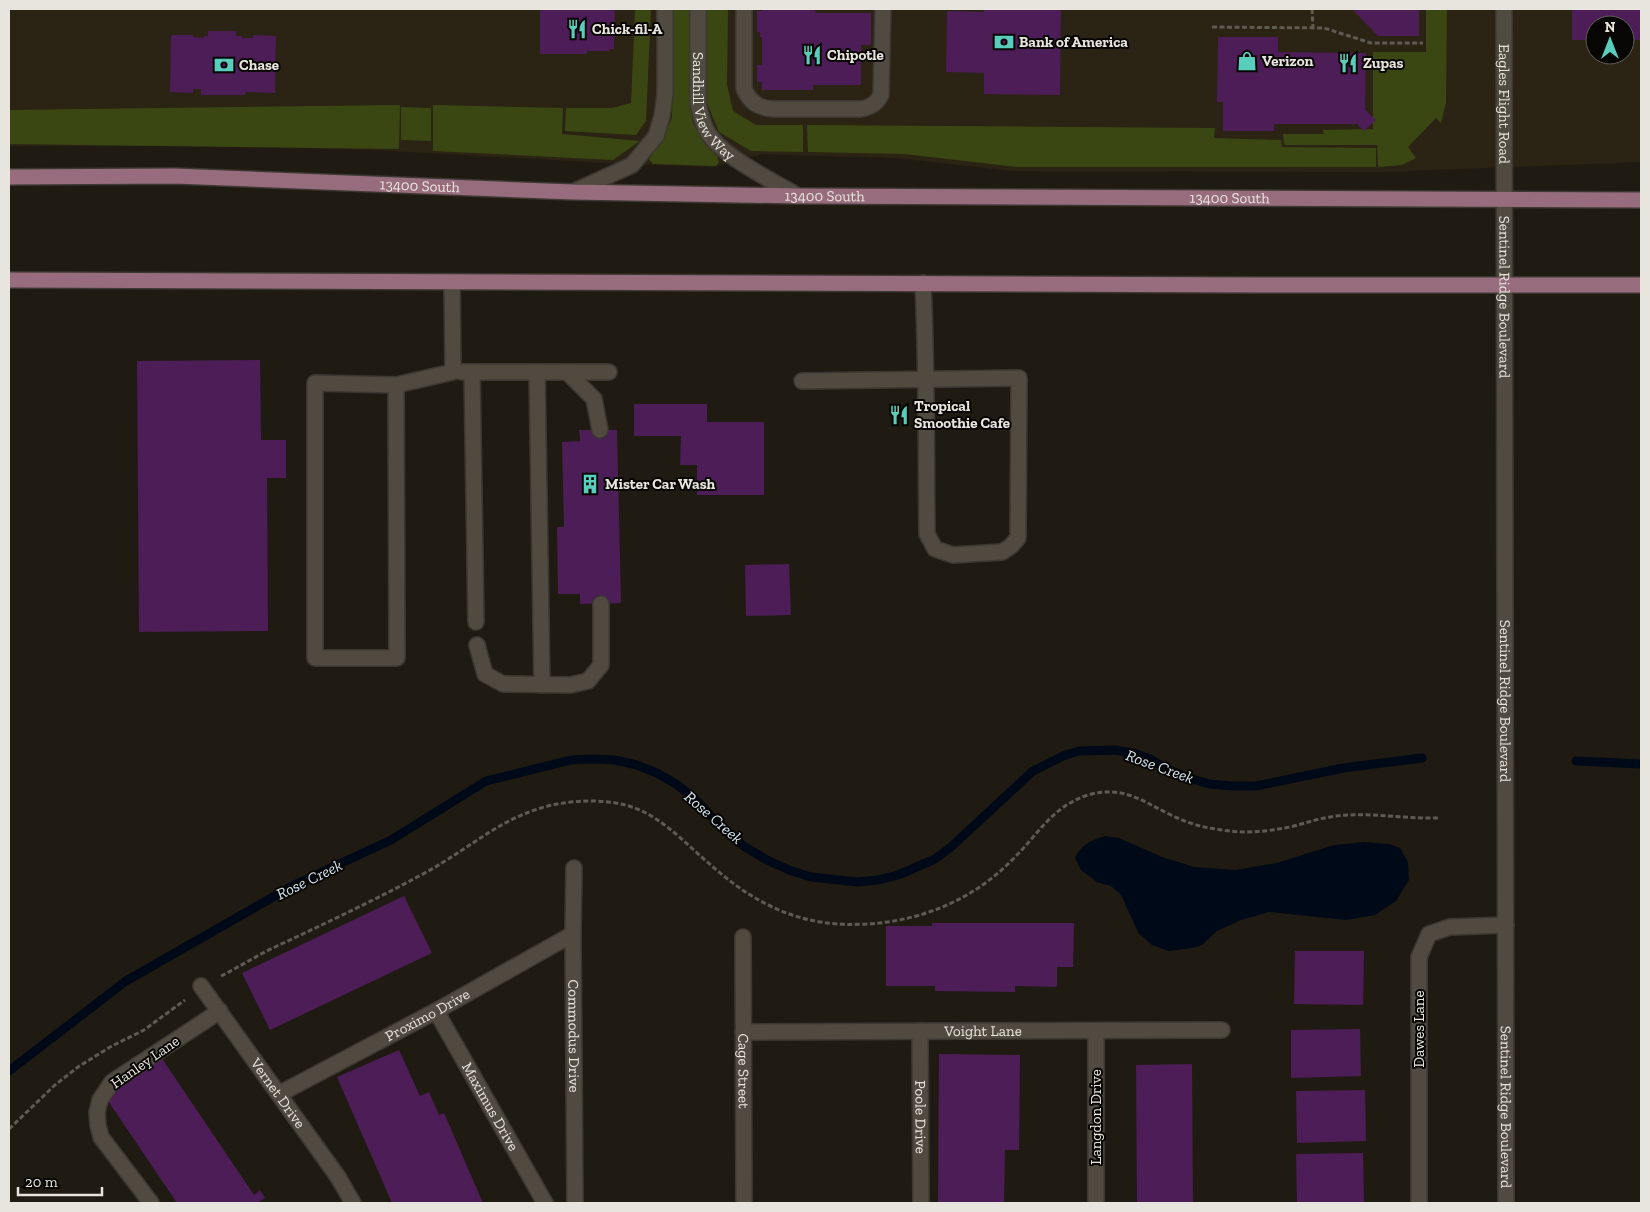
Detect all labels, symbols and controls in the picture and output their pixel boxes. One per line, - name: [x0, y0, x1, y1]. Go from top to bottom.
- north arrow: [1585, 15, 1635, 65]
- restaurant icon: Chick-fil-A: [566, 18, 588, 40]
- text: N: [1605, 19, 1616, 36]
- place label: Chick-fil-A: [592, 20, 663, 38]
- bank icon: Bank of America: [993, 31, 1015, 53]
- place label: Bank of America: [1019, 33, 1128, 51]
- restaurant icon: Chipotle: [801, 44, 823, 66]
- street label: Eagles Flight Road: [1495, 44, 1513, 165]
- place label: Chipotle: [827, 46, 884, 64]
- shop icon: Verizon: [1236, 50, 1258, 72]
- street label: Sandhill View Way: [689, 52, 739, 165]
- place label: Verizon: [1262, 52, 1313, 70]
- restaurant icon: Zupas: [1337, 52, 1359, 74]
- bank icon: Chase: [213, 54, 235, 76]
- place label: Zupas: [1363, 54, 1404, 72]
- place label: Chase: [239, 56, 279, 74]
- street label: 13400 South: [379, 175, 461, 196]
- street label: 13400 South: [784, 187, 865, 205]
- street label: 13400 South: [1190, 189, 1270, 207]
- street label: Sentinel Ridge Boulevard: [1495, 216, 1514, 379]
- place label: Tropical Smoothie Cafe: [914, 397, 1010, 432]
- restaurant icon: Tropical Smoothie Cafe: [888, 404, 910, 426]
- building icon: Mister Car Wash: [579, 473, 601, 495]
- place label: Mister Car Wash: [605, 475, 716, 493]
- street label: Sentinel Ridge Boulevard: [1496, 620, 1514, 783]
- water label: Rose Creek: [1123, 745, 1196, 788]
- water label: Rose Creek: [681, 787, 747, 848]
- water label: Rose Creek: [273, 855, 345, 904]
- street label: Commodus Drive: [564, 979, 583, 1093]
- street label: Proximo Drive: [382, 985, 473, 1045]
- street label: Dawes Lane: [1410, 991, 1428, 1067]
- street label: Voight Lane: [943, 1022, 1022, 1040]
- street label: Sentinel Ridge Boulevard: [1497, 1026, 1515, 1189]
- street label: Hanley Lane: [107, 1032, 183, 1092]
- street label: Cage Street: [734, 1033, 753, 1109]
- street label: Vernet Drive: [246, 1054, 309, 1132]
- street label: Maximus Drive: [458, 1059, 523, 1154]
- street label: Langdon Drive: [1087, 1069, 1105, 1165]
- street label: Poole Drive: [911, 1080, 930, 1154]
- scale bar: [18, 1164, 101, 1196]
- text: 20 m: [25, 1173, 58, 1191]

